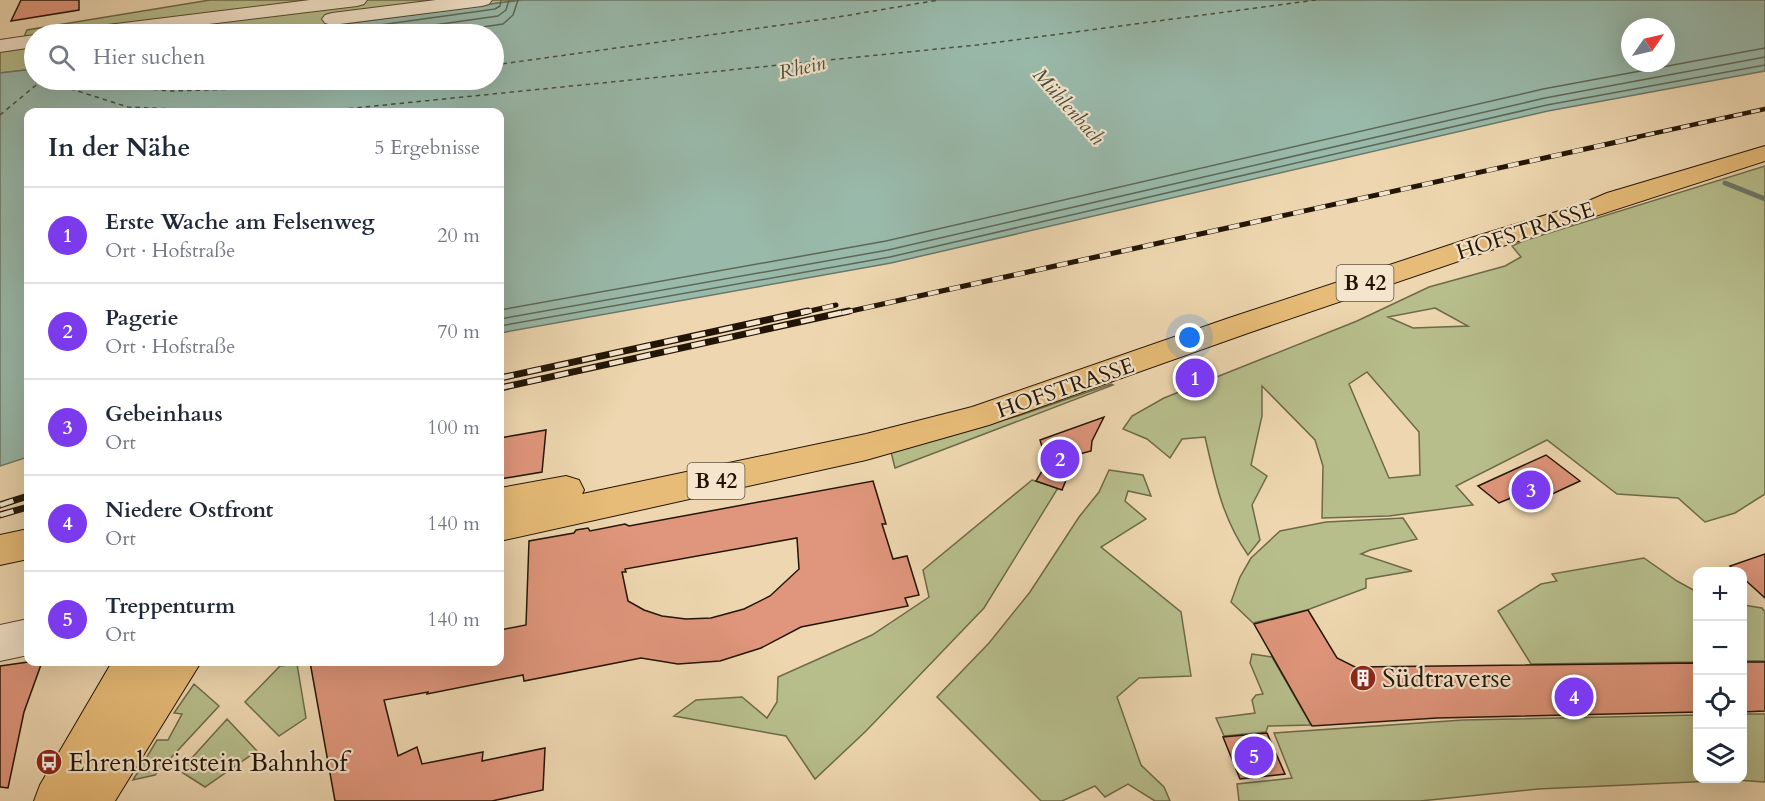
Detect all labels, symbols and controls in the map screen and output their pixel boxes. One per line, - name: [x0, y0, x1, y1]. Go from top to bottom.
- north arrow: [1621, 18, 1675, 72]
- search box: [24, 24, 504, 90]
- icon: search: [45, 41, 78, 74]
- text: Hier suchen: [93, 42, 206, 72]
- water label: Rhein: [776, 49, 828, 86]
- water label: Mühlenbach: [1027, 62, 1111, 151]
- text: In der Nähe: [48, 130, 190, 165]
- text: 5 Ergebnisse: [374, 134, 480, 161]
- street label: HOFSTRASSE: [1452, 194, 1598, 267]
- text: Erste Wache am Felsenweg: [105, 207, 375, 237]
- text: 1: [62, 222, 73, 249]
- text: 20 m: [437, 222, 480, 249]
- text: Ort · Hofstraße: [105, 237, 235, 264]
- road number: B 42: [1336, 265, 1394, 301]
- text: Pagerie: [105, 303, 179, 333]
- text: 2: [62, 318, 73, 345]
- text: 70 m: [437, 318, 480, 345]
- your location: [1175, 323, 1204, 352]
- text: Ort · Hofstraße: [105, 333, 235, 360]
- street label: HOFSTRASSE: [993, 350, 1138, 426]
- pin: 1: [1176, 356, 1214, 400]
- text: Gebeinhaus: [105, 399, 223, 429]
- text: 3: [62, 414, 73, 441]
- text: 100 m: [427, 414, 480, 441]
- text: Ort: [105, 429, 136, 456]
- pin: 2: [1040, 436, 1080, 482]
- road number: B 42: [688, 463, 744, 499]
- pin: 3: [1512, 468, 1550, 512]
- text: Niedere Ostfront: [105, 495, 273, 525]
- text: 4: [62, 510, 73, 537]
- text: 140 m: [427, 510, 480, 537]
- text: Ort: [105, 525, 136, 552]
- map controls: [1693, 567, 1747, 783]
- button: +: [1693, 567, 1747, 621]
- text: Treppenturm: [105, 591, 235, 621]
- text: 5: [62, 606, 73, 633]
- text: 140 m: [427, 606, 480, 633]
- text: Ort: [105, 621, 136, 648]
- button: −: [1693, 621, 1747, 675]
- place label: Südtraverse: [1382, 660, 1512, 697]
- building icon: Südtraverse: [1348, 663, 1378, 693]
- pin: 4: [1554, 674, 1594, 720]
- button: locate: [1693, 675, 1747, 729]
- button: layers: [1693, 729, 1747, 783]
- pin: 5: [1234, 734, 1274, 778]
- place label: Ehrenbreitstein Bahnhof: [68, 744, 352, 781]
- bus stop icon: Ehrenbreitstein Bahnhof: [34, 747, 64, 777]

